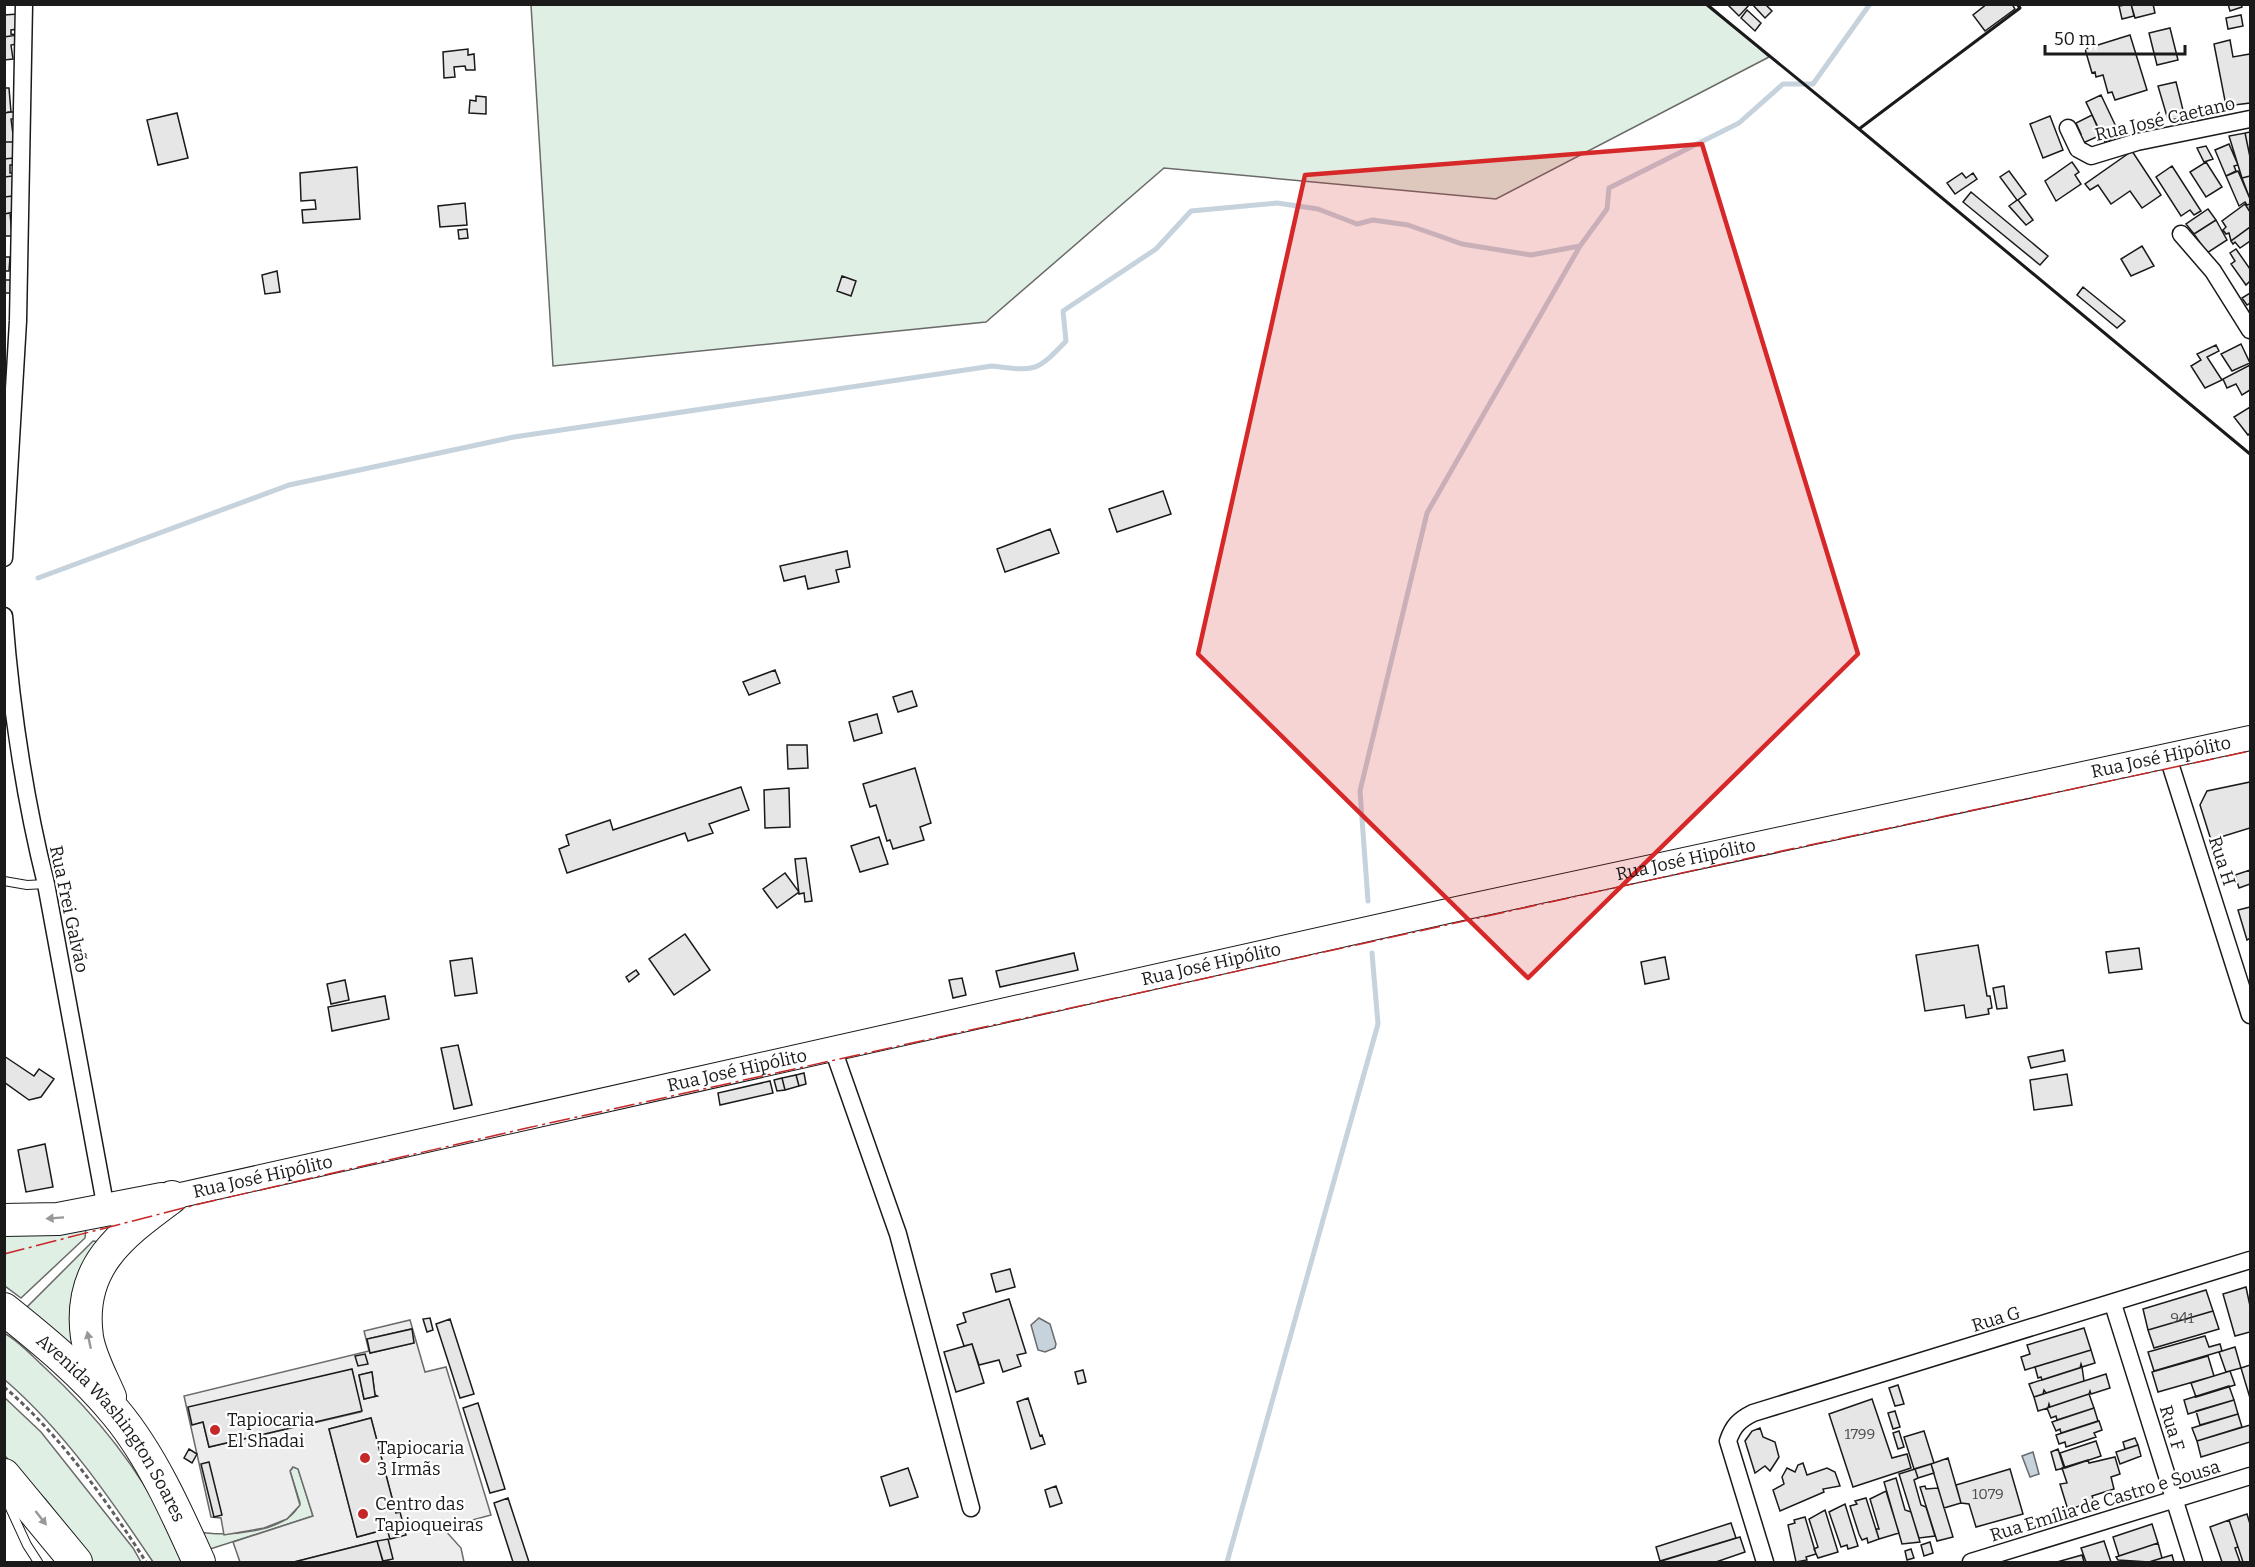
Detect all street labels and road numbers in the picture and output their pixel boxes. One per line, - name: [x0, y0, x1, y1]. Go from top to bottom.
- street label: Rua José Caetano: [2093, 92, 2237, 146]
- street label: Rua José Hipólito: [2089, 731, 2233, 783]
- street label: Rua José Hipólito: [1614, 834, 1758, 885]
- street label: Rua H: [2204, 834, 2240, 888]
- street label: Rua Frei Galvão: [45, 843, 93, 975]
- street label: Rua José Hipólito: [1139, 938, 1283, 990]
- street label: Rua José Hipólito: [665, 1044, 809, 1097]
- street label: Rua José Hipólito: [191, 1150, 335, 1203]
- street label: Rua G: [1969, 1301, 2023, 1337]
- street label: Avenida Washington Soares: [32, 1329, 190, 1525]
- street label: Rua F: [2155, 1403, 2189, 1453]
- street label: Rua Emília de Castro e Sousa: [1987, 1455, 2223, 1547]

